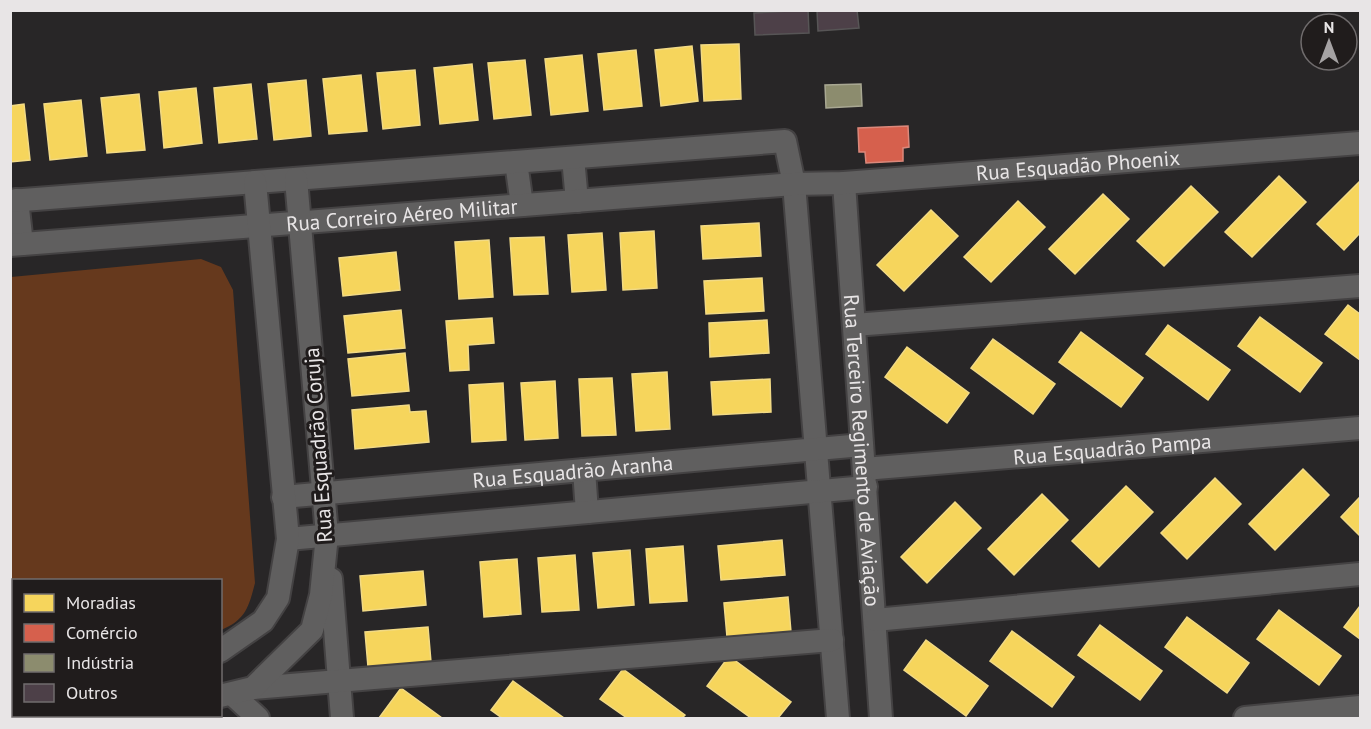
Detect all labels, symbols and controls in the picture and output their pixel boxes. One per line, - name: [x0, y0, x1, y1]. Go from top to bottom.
- north arrow: [1299, 12, 1359, 72]
- text: N: [1324, 17, 1334, 37]
- street label: Rua Esquadão Phoenix: [975, 143, 1181, 186]
- street label: Rua Correiro Aéreo Militar: [285, 192, 519, 237]
- street label: Rua Terceiro Regimento de Aviação: [838, 293, 887, 607]
- street label: Rua Esquadrão Coruja: [298, 347, 338, 543]
- street label: Rua Esquadrão Pampa: [1012, 427, 1212, 470]
- street label: Rua Esquadrão Aranha: [471, 449, 674, 493]
- legend: [12, 579, 222, 717]
- text: Moradias: [66, 591, 136, 614]
- text: Comércio: [66, 621, 138, 644]
- text: Indústria: [66, 651, 134, 674]
- text: Outros: [66, 681, 117, 704]

